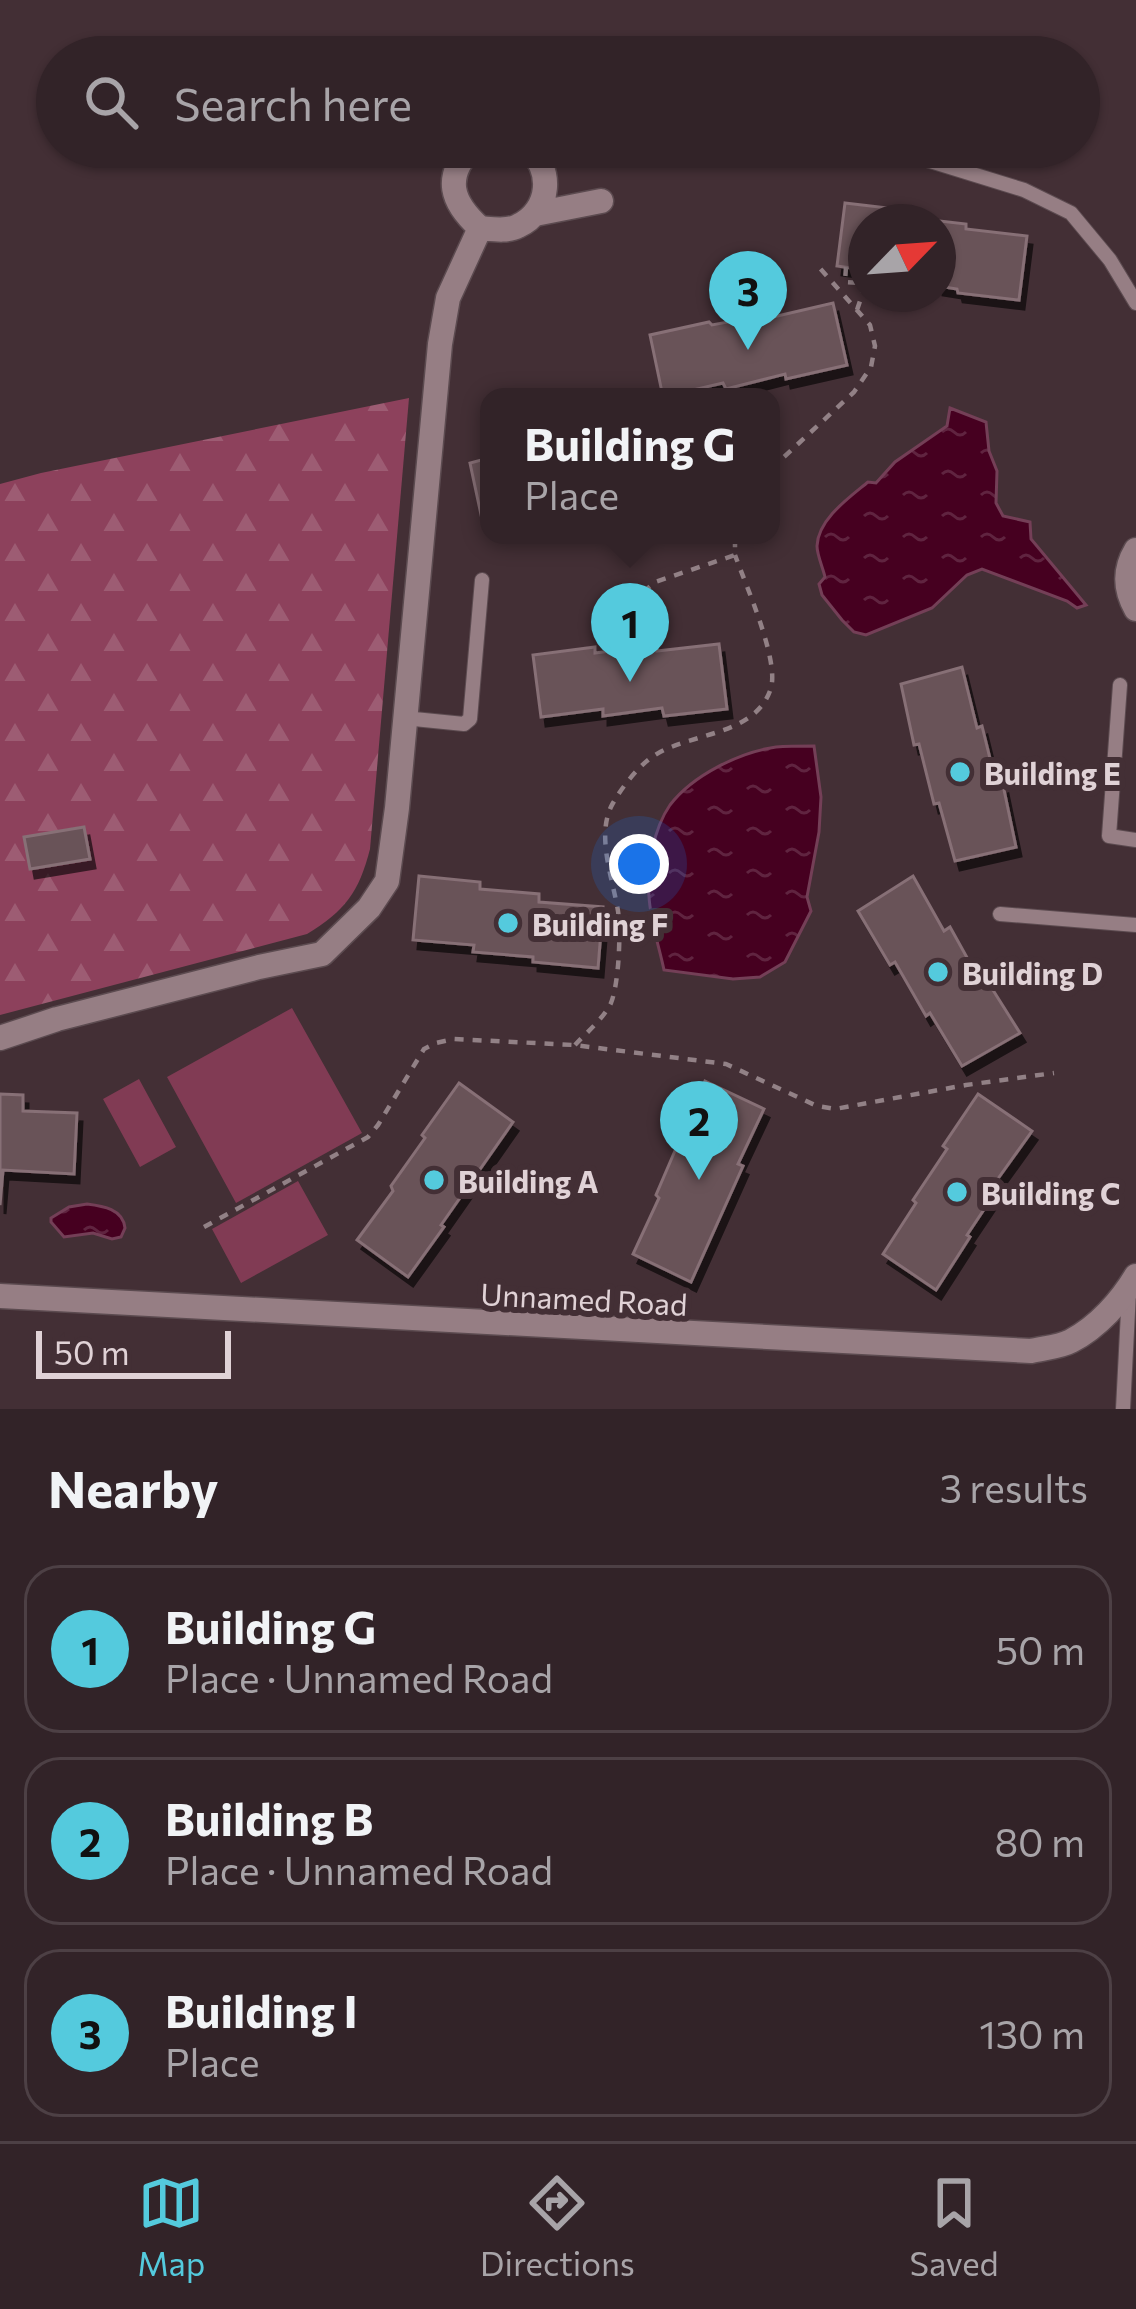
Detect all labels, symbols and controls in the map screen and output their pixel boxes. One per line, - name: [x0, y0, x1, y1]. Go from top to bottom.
- search box: [36, 36, 1100, 168]
- icon: search: [78, 69, 144, 135]
- text: Search here: [174, 75, 412, 130]
- north arrow: [848, 204, 956, 312]
- pin: 3: [709, 251, 787, 350]
- popup: [480, 388, 780, 544]
- text: Building G: [524, 415, 736, 470]
- text: Place: [524, 470, 619, 518]
- pin: 1: [591, 583, 669, 682]
- place label: Building E: [984, 754, 1121, 791]
- marker: Building E: [947, 759, 973, 785]
- your location: [609, 834, 669, 894]
- place label: Building F: [532, 905, 668, 942]
- marker: Building F: [495, 910, 521, 936]
- place label: Building D: [962, 954, 1103, 991]
- marker: Building D: [925, 959, 951, 985]
- pin: 2: [660, 1081, 738, 1180]
- place label: Building A: [458, 1162, 599, 1199]
- marker: Building A: [421, 1167, 447, 1193]
- place label: Building C: [981, 1174, 1121, 1211]
- marker: Building C: [944, 1179, 970, 1205]
- street label: Unnamed Road: [480, 1274, 688, 1322]
- scale bar: [36, 1325, 231, 1378]
- text: 50 m: [54, 1331, 130, 1372]
- text: Nearby: [48, 1456, 218, 1519]
- text: 3 results: [940, 1463, 1088, 1511]
- text: Building G: [165, 1598, 376, 1653]
- text: 1: [81, 1625, 99, 1673]
- text: 50 m: [996, 1625, 1085, 1673]
- text: Place · Unnamed Road: [165, 1653, 553, 1701]
- text: Building B: [165, 1790, 373, 1845]
- text: 2: [79, 1817, 101, 1865]
- text: 80 m: [994, 1817, 1085, 1865]
- text: Place · Unnamed Road: [165, 1845, 553, 1893]
- text: Building I: [165, 1982, 358, 2037]
- text: 3: [79, 2009, 101, 2057]
- text: 130 m: [979, 2009, 1085, 2057]
- text: Place: [165, 2037, 260, 2085]
- tab: Map: [137, 2170, 205, 2283]
- tab: Directions: [480, 2170, 635, 2283]
- tab: Saved: [910, 2170, 999, 2283]

